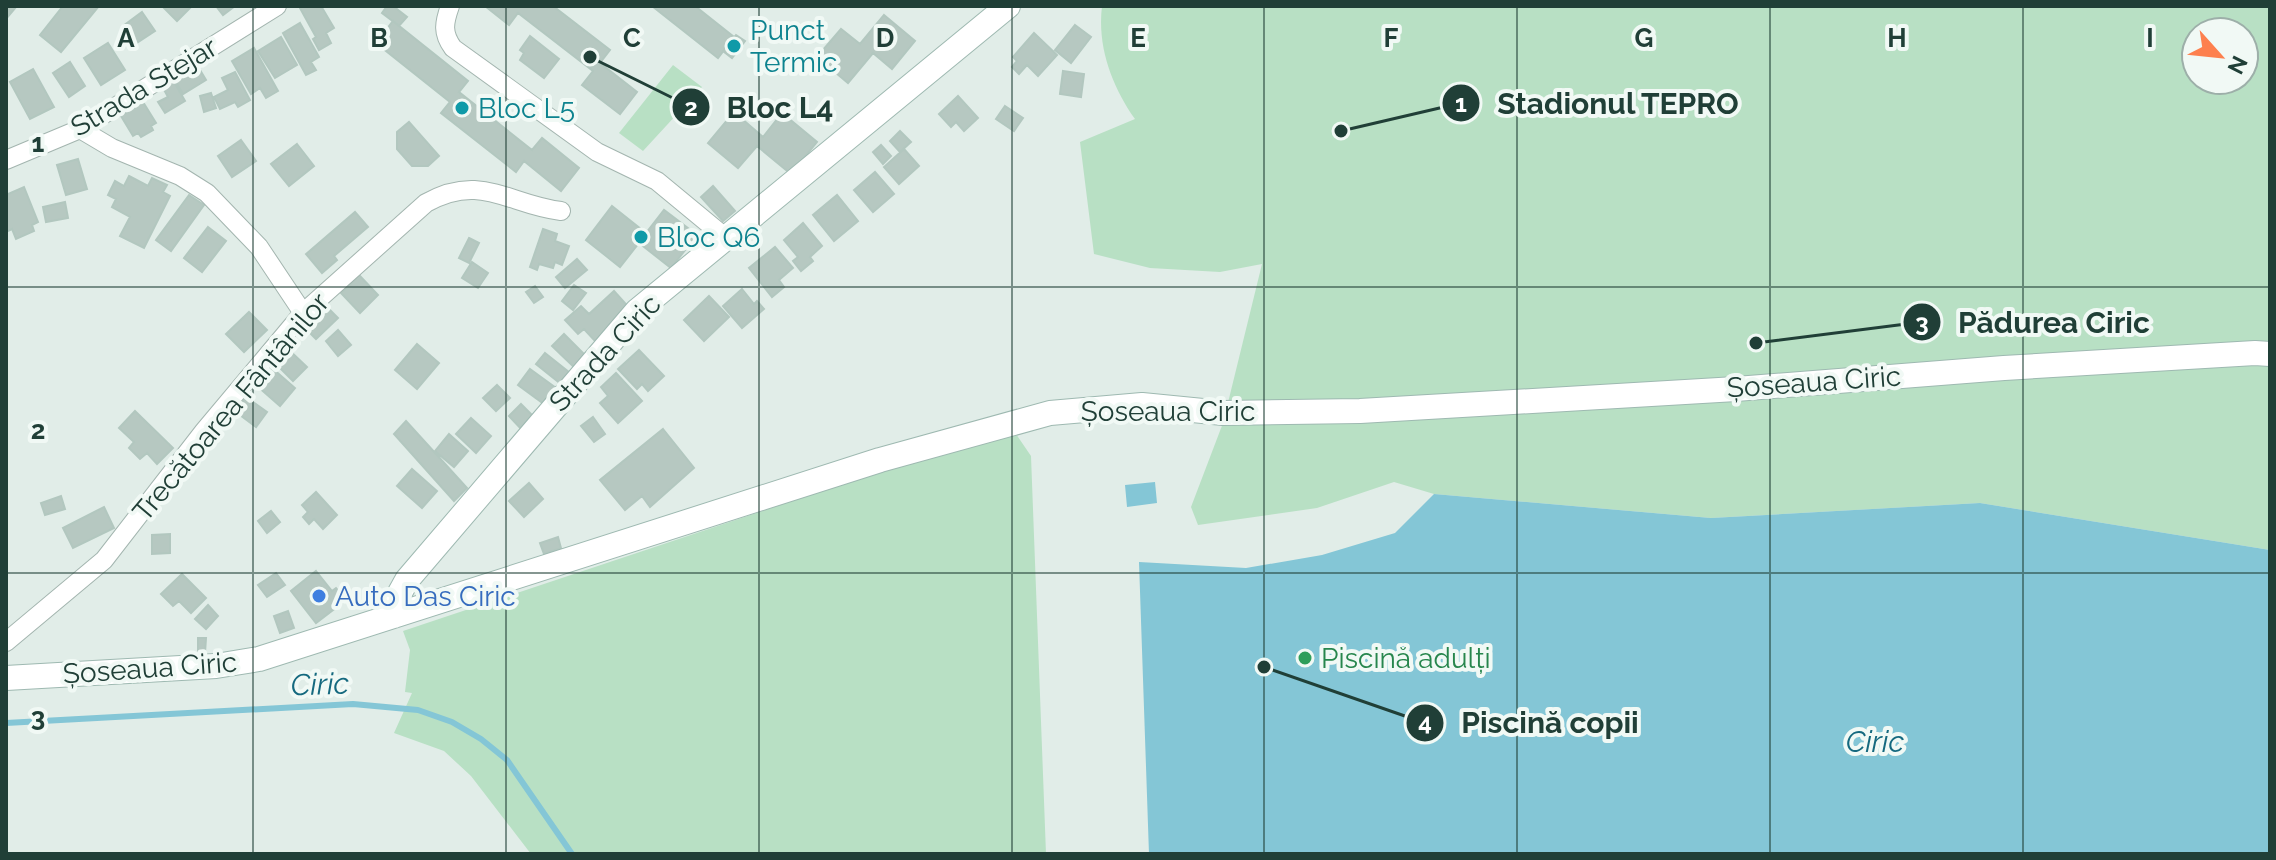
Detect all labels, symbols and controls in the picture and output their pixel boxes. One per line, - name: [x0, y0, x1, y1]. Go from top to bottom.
- place label: Punct Termic: [750, 14, 837, 79]
- north arrow: [2180, 16, 2260, 96]
- text: A: [117, 23, 135, 53]
- text: B: [370, 23, 388, 53]
- text: C: [623, 23, 641, 53]
- text: D: [876, 23, 894, 53]
- text: E: [1130, 23, 1146, 53]
- text: F: [1384, 23, 1399, 53]
- text: G: [1635, 23, 1653, 53]
- text: H: [1887, 23, 1907, 53]
- text: I: [2146, 23, 2154, 53]
- street label: Strada Stejar: [65, 30, 223, 144]
- marker: Punct Termic: [725, 37, 743, 55]
- text: N: [2222, 52, 2253, 78]
- callout: Stadionul TEPRO: [1441, 76, 1756, 130]
- callout: Bloc L4: [671, 80, 850, 134]
- text: Stadionul TEPRO: [1497, 86, 1739, 121]
- text: 1: [1455, 89, 1467, 118]
- text: Bloc L4: [727, 90, 834, 125]
- place label: Bloc L5: [478, 92, 575, 125]
- text: 2: [684, 93, 698, 122]
- marker: Bloc L5: [453, 99, 471, 117]
- text: 1: [32, 128, 45, 158]
- place label: Bloc Q6: [657, 221, 760, 254]
- marker: Bloc Q6: [632, 228, 650, 246]
- street label: Trecătoarea Fântânilor: [126, 286, 336, 528]
- street label: Strada Ciric: [543, 288, 667, 418]
- callout: Pădurea Ciric: [1902, 295, 2166, 349]
- text: Pădurea Ciric: [1958, 305, 2150, 340]
- text: 3: [1915, 308, 1929, 337]
- street label: Șoseaua Ciric: [1726, 359, 1902, 405]
- street label: Șoseaua Ciric: [1081, 395, 1255, 428]
- text: 2: [31, 415, 45, 445]
- place label: Auto Das Ciric: [335, 580, 516, 613]
- marker: Auto Das Ciric: [310, 587, 328, 605]
- place label: Piscină adulți: [1321, 642, 1491, 675]
- street label: Șoseaua Ciric: [62, 645, 238, 691]
- marker: Piscină adulți: [1296, 649, 1314, 667]
- water label: Ciric: [290, 665, 350, 703]
- callout: Piscină copii: [1405, 696, 1654, 750]
- text: 3: [31, 702, 45, 732]
- text: Piscină copii: [1461, 705, 1639, 740]
- text: 4: [1418, 708, 1432, 737]
- water label: Ciric: [1846, 724, 1904, 759]

